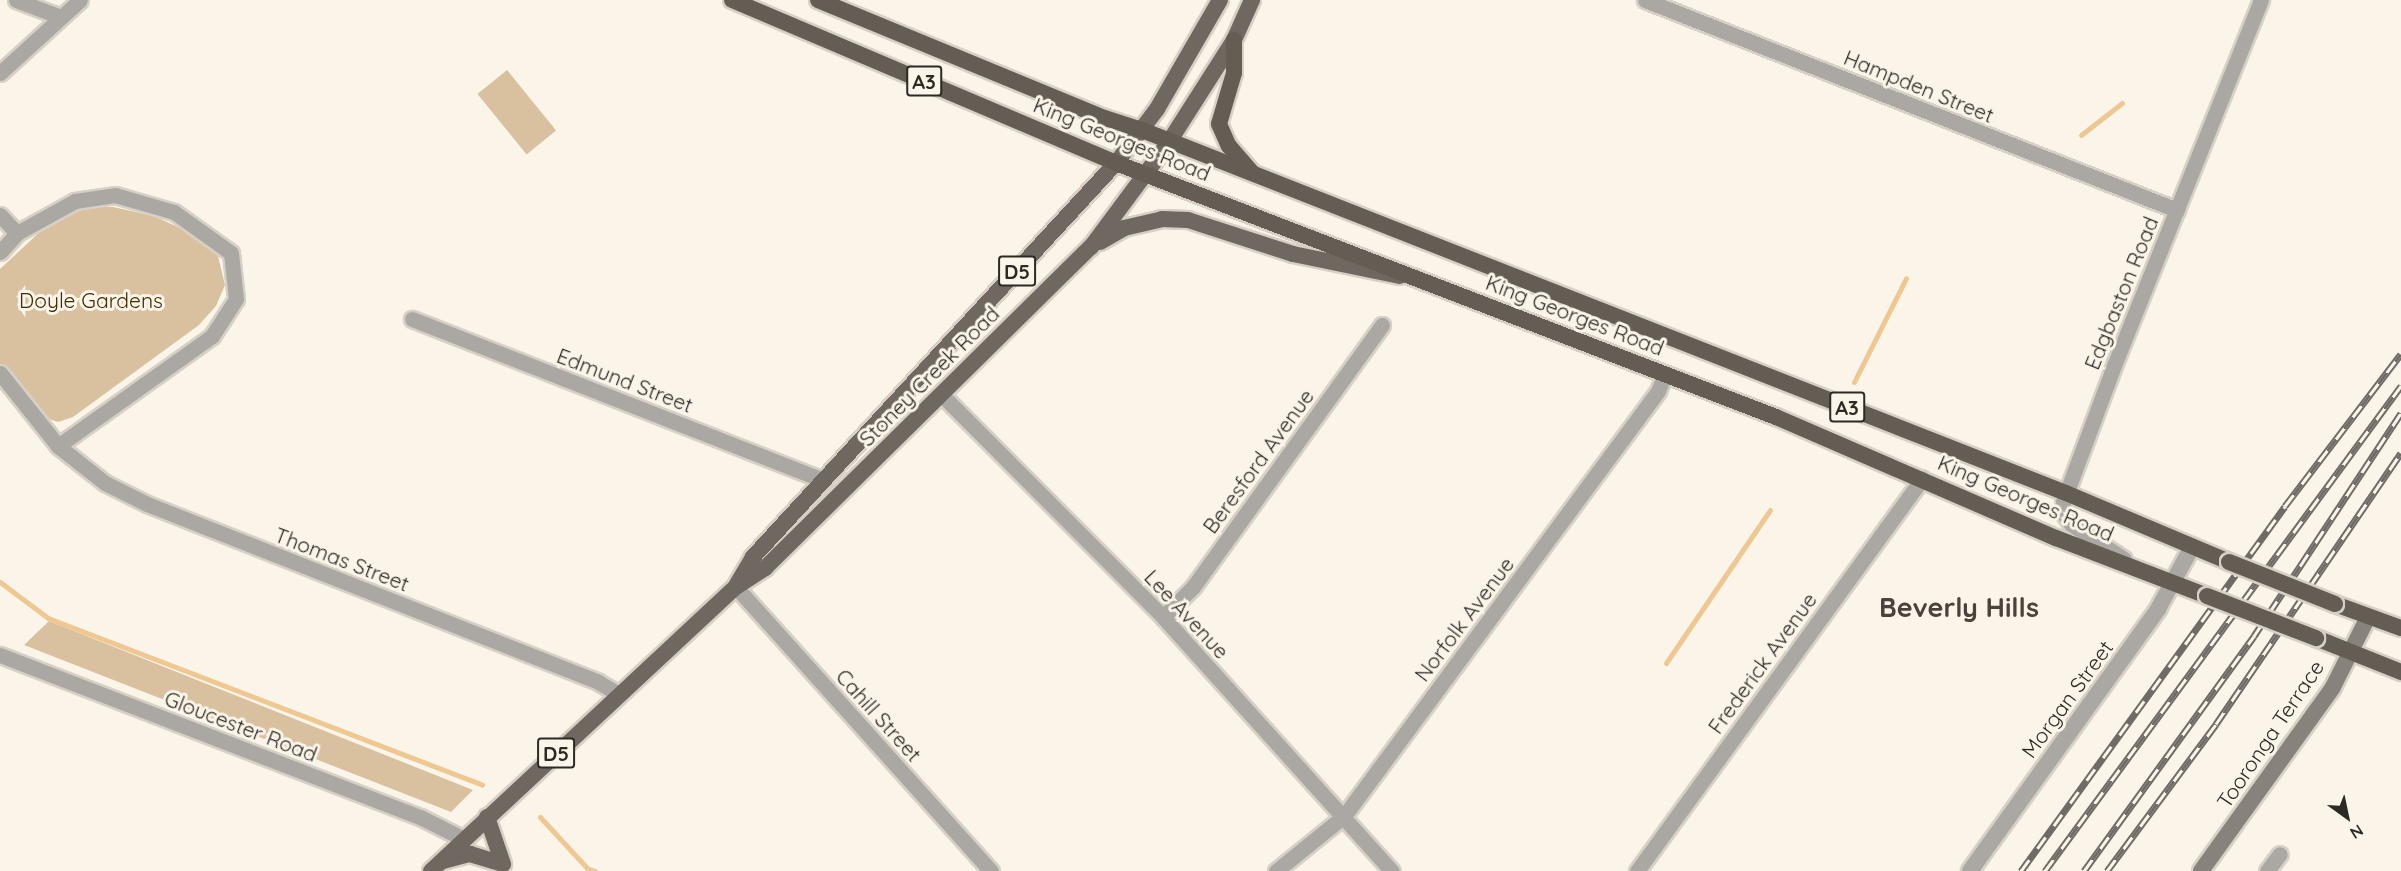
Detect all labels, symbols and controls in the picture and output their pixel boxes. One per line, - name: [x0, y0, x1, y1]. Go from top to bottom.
- street label: Hampden Street: [1840, 44, 1998, 128]
- road number: A3: [906, 64, 942, 98]
- street label: King Georges Road: [1030, 92, 1214, 186]
- street label: Edgbaston Road: [2079, 213, 2163, 373]
- road number: D5: [998, 254, 1036, 288]
- street label: King Georges Road: [1482, 269, 1668, 361]
- park label: Doyle Gardens: [19, 287, 163, 313]
- street label: Stoney Creek Road: [854, 301, 1004, 451]
- street label: Edmund Street: [553, 342, 697, 418]
- street label: Beresford Avenue: [1197, 384, 1319, 538]
- road number: A3: [1829, 390, 1865, 424]
- street label: King Georges Road: [1934, 450, 2118, 546]
- street label: Thomas Street: [271, 522, 413, 596]
- street label: Norfolk Avenue: [1409, 552, 1519, 686]
- street label: Lee Avenue: [1139, 564, 1235, 664]
- street label: Frederick Avenue: [1702, 588, 1822, 738]
- district label: Beverly Hills: [1879, 592, 2039, 624]
- street label: Morgan Street: [2016, 635, 2118, 763]
- street label: Tooronga Terrace: [2211, 655, 2329, 813]
- street label: Cahill Street: [831, 664, 927, 766]
- street label: Gloucester Road: [161, 685, 321, 767]
- road number: D5: [536, 736, 576, 770]
- north arrow: [2317, 787, 2377, 847]
- text: N: [2346, 821, 2367, 844]

